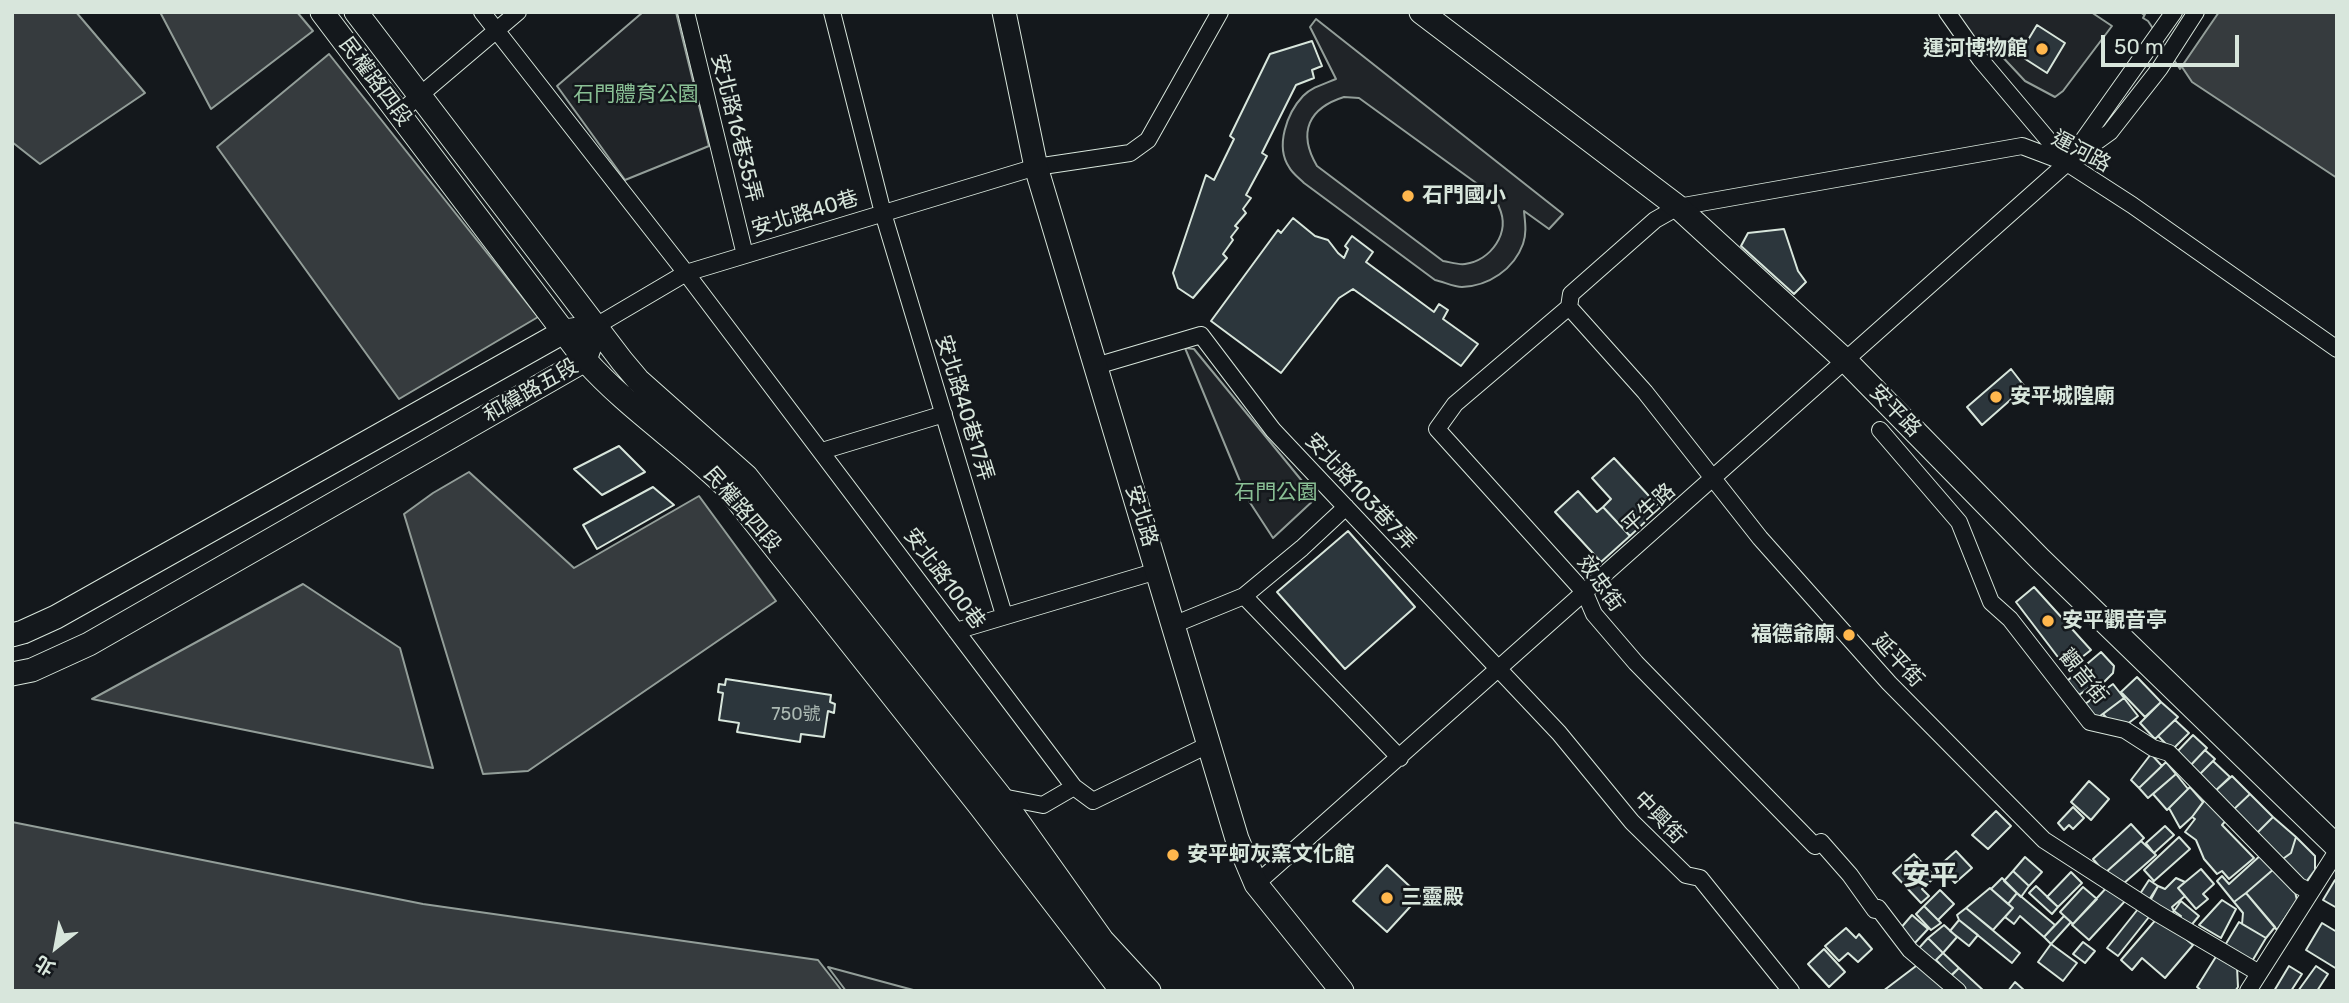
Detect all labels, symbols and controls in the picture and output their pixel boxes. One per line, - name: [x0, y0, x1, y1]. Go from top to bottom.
- scale bar: [2104, 21, 2242, 65]
- street label: 民權路四段: [333, 32, 417, 132]
- text: 50 m: [2114, 34, 2164, 59]
- place label: 運河博物館: [1923, 36, 2028, 62]
- marker: 運河博物館: [2034, 41, 2050, 57]
- street label: 安北路16巷35弄: [705, 51, 767, 205]
- park label: 石門體育公園: [573, 82, 699, 108]
- street label: 運河路: [2047, 126, 2115, 178]
- place label: 石門國小: [1422, 183, 1506, 209]
- street label: 安北路40巷: [749, 186, 861, 242]
- marker: 石門國小: [1400, 188, 1416, 204]
- street label: 安北路40巷17弄: [930, 332, 998, 484]
- street label: 和緯路五段: [479, 354, 583, 428]
- street label: 安平路: [1864, 380, 1926, 442]
- place label: 安平城隍廟: [2010, 384, 2115, 410]
- marker: 安平城隍廟: [1988, 389, 2004, 405]
- street label: 安北路103巷7弄: [1299, 428, 1421, 556]
- street label: 民權路四段: [698, 462, 786, 558]
- street label: 平生路: [1617, 479, 1681, 539]
- park label: 石門公園: [1234, 480, 1318, 506]
- street label: 安北路: [1120, 482, 1162, 550]
- street label: 安北路100巷: [898, 524, 990, 634]
- street label: 效忠街: [1571, 551, 1629, 617]
- place label: 安平觀音亭: [2062, 608, 2167, 634]
- marker: 安平觀音亭: [2040, 613, 2056, 629]
- place label: 福德爺廟: [1751, 622, 1835, 648]
- marker: 福德爺廟: [1841, 627, 1857, 643]
- street label: 延平街: [1867, 629, 1929, 693]
- street label: 觀音街: [2053, 645, 2113, 709]
- house number: 750號: [771, 704, 821, 726]
- street label: 中興街: [1628, 787, 1690, 849]
- place label: 安平蚵灰窯文化館: [1187, 842, 1355, 868]
- marker: 安平蚵灰窯文化館: [1165, 847, 1181, 863]
- district label: 安平: [1902, 860, 1958, 894]
- place label: 三靈殿: [1401, 885, 1464, 911]
- marker: 三靈殿: [1379, 890, 1395, 906]
- north arrow: [21, 912, 91, 982]
- text: 北: [31, 951, 59, 980]

